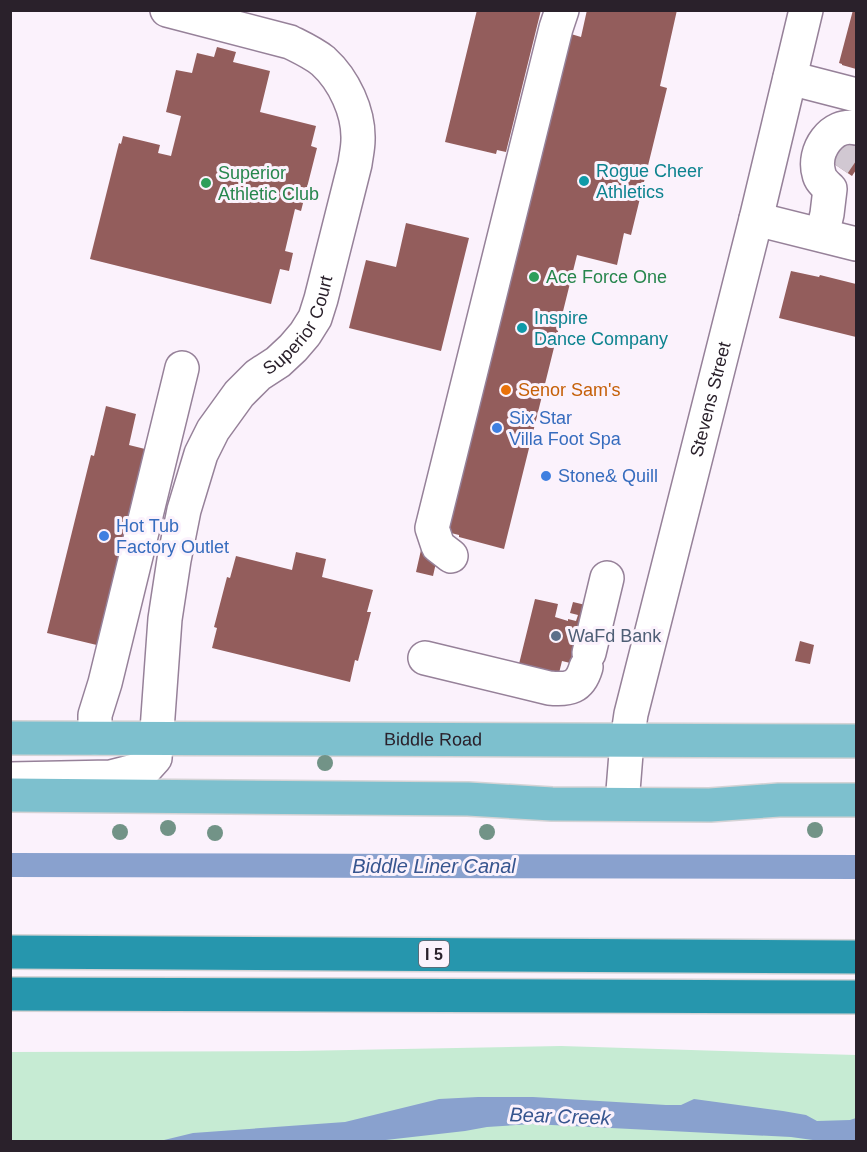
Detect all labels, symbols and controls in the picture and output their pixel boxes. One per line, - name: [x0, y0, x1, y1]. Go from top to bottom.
- place label: Rogue Cheer Athletics: [596, 161, 703, 202]
- place label: Superior Athletic Club: [218, 163, 319, 204]
- marker: Rogue Cheer Athletics: [577, 174, 591, 188]
- marker: Superior Athletic Club: [199, 176, 213, 190]
- place label: Ace Force One: [546, 267, 667, 287]
- marker: Ace Force One: [527, 270, 541, 284]
- street label: Superior Court: [259, 274, 336, 379]
- place label: Inspire Dance Company: [534, 308, 668, 349]
- marker: Inspire Dance Company: [515, 321, 529, 335]
- street label: Stevens Street: [686, 340, 735, 459]
- place label: Senor Sam's: [518, 380, 620, 400]
- marker: Senor Sam's: [499, 383, 513, 397]
- place label: Six Star Villa Foot Spa: [509, 408, 622, 449]
- marker: Six Star Villa Foot Spa: [490, 421, 504, 435]
- place label: Stone& Quill: [558, 466, 658, 486]
- marker: Stone& Quill: [539, 469, 553, 483]
- place label: Hot Tub Factory Outlet: [116, 516, 229, 557]
- marker: Hot Tub Factory Outlet: [97, 529, 111, 543]
- place label: WaFd Bank: [568, 626, 662, 646]
- marker: WaFd Bank: [549, 629, 563, 643]
- street label: Biddle Road: [384, 729, 482, 750]
- water label: Biddle Liner Canal: [352, 855, 516, 877]
- road number: I 5: [419, 941, 449, 967]
- water label: Bear Creek: [509, 1103, 612, 1129]

